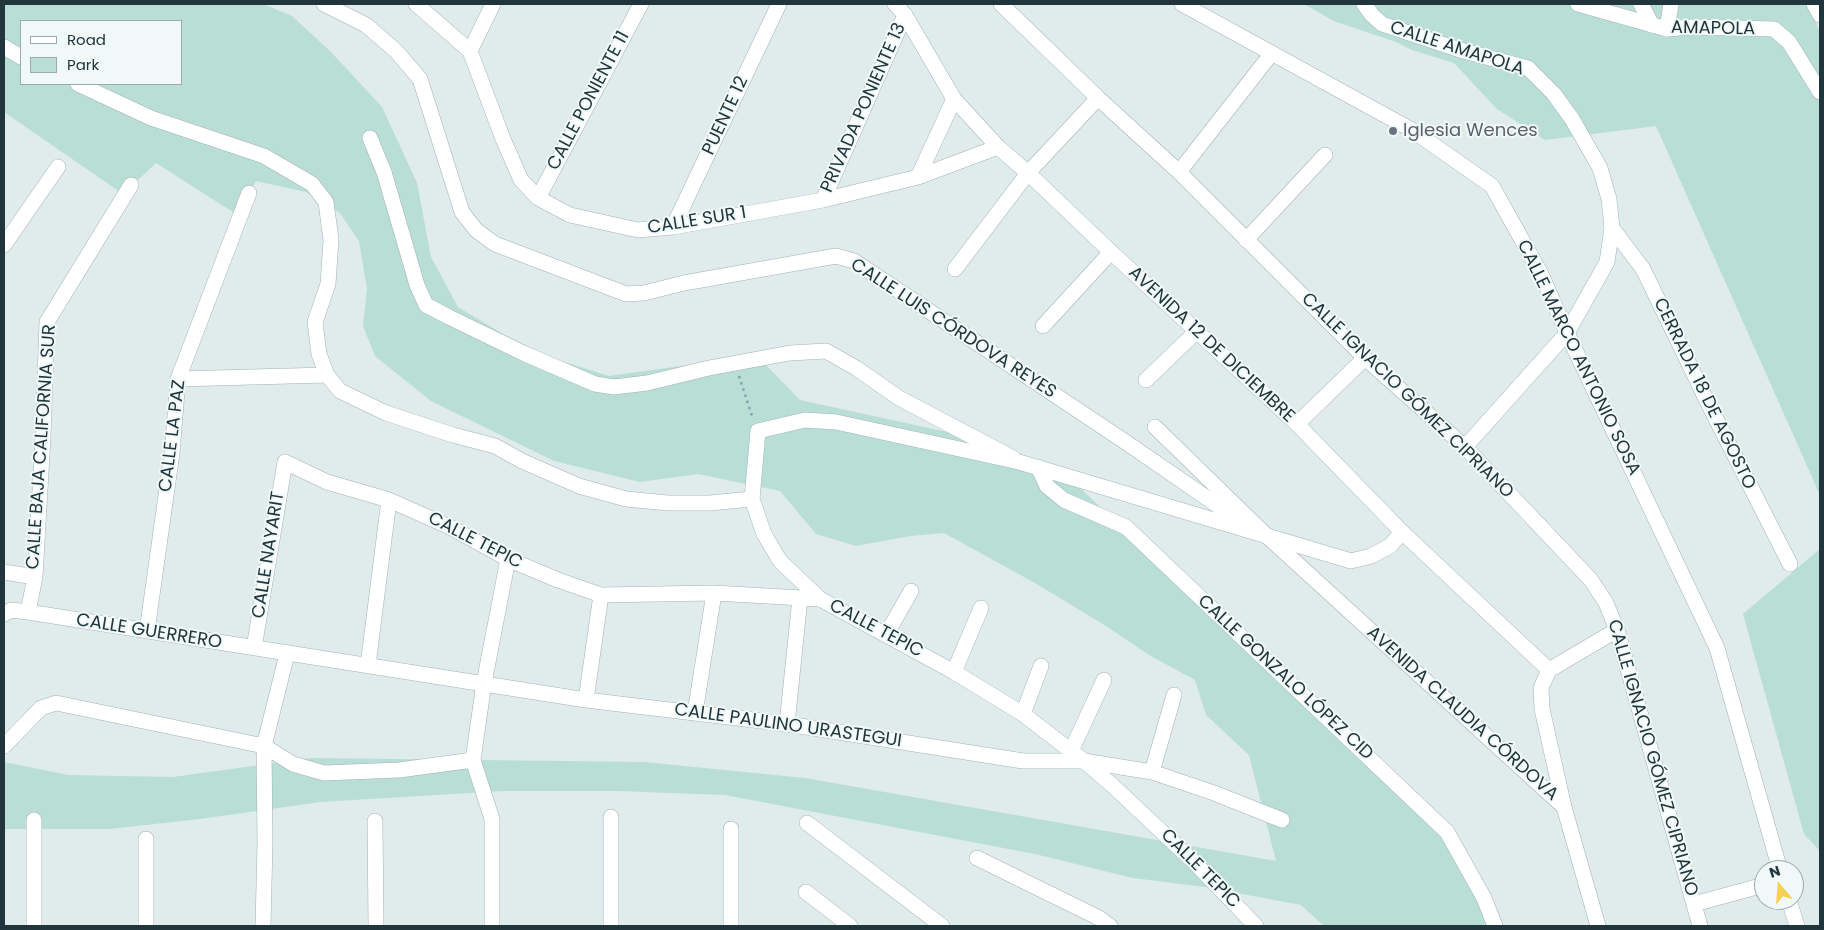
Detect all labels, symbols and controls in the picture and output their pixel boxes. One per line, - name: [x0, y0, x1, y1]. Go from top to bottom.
- street label: CALLE AMAPOLA: [1387, 17, 1527, 81]
- street label: AMAPOLA: [1671, 17, 1755, 41]
- legend: [20, 20, 182, 85]
- street label: PRIVADA PONIENTE 13: [817, 20, 911, 196]
- street label: CALLE PONIENTE 11: [543, 28, 635, 174]
- text: Road: [67, 29, 106, 50]
- text: Park: [67, 54, 99, 75]
- street label: PUENTE 12: [698, 73, 754, 159]
- place label: Iglesia Wences: [1403, 120, 1538, 142]
- marker: Iglesia Wences: [1387, 125, 1399, 137]
- street label: CALLE SUR 1: [646, 203, 748, 239]
- street label: CALLE MARCO ANTONIO SOSA: [1511, 237, 1645, 479]
- street label: CALLE LUIS CÓRDOVA REYES: [846, 254, 1060, 404]
- street label: AVENIDA 12 DE DICIEMBRE: [1123, 262, 1299, 428]
- street label: CALLE IGNACIO GÓMEZ CIPRIANO: [1296, 289, 1518, 503]
- street label: CERRADA 18 DE AGOSTO: [1648, 295, 1760, 493]
- street label: CALLE BAJA CALIFORNIA SUR: [23, 324, 61, 570]
- street label: CALLE LA PAZ: [155, 379, 191, 493]
- street label: CALLE NAYARIT: [248, 490, 290, 620]
- street label: CALLE TEPIC: [424, 508, 526, 574]
- street label: CALLE GONZALO LÓPEZ CID: [1193, 591, 1377, 765]
- street label: CALLE TEPIC: [825, 595, 927, 663]
- street label: CALLE GUERRERO: [75, 610, 223, 654]
- street label: CALLE IGNACIO GÓMEZ CIPRIANO: [1602, 617, 1702, 899]
- street label: AVENIDA CLAUDIA CÓRDOVA: [1362, 622, 1562, 806]
- street label: CALLE PAULINO URASTEGUI: [673, 699, 903, 753]
- street label: CALLE TEPIC: [1156, 825, 1244, 913]
- north arrow: [1754, 860, 1804, 910]
- text: N: [1767, 861, 1783, 883]

